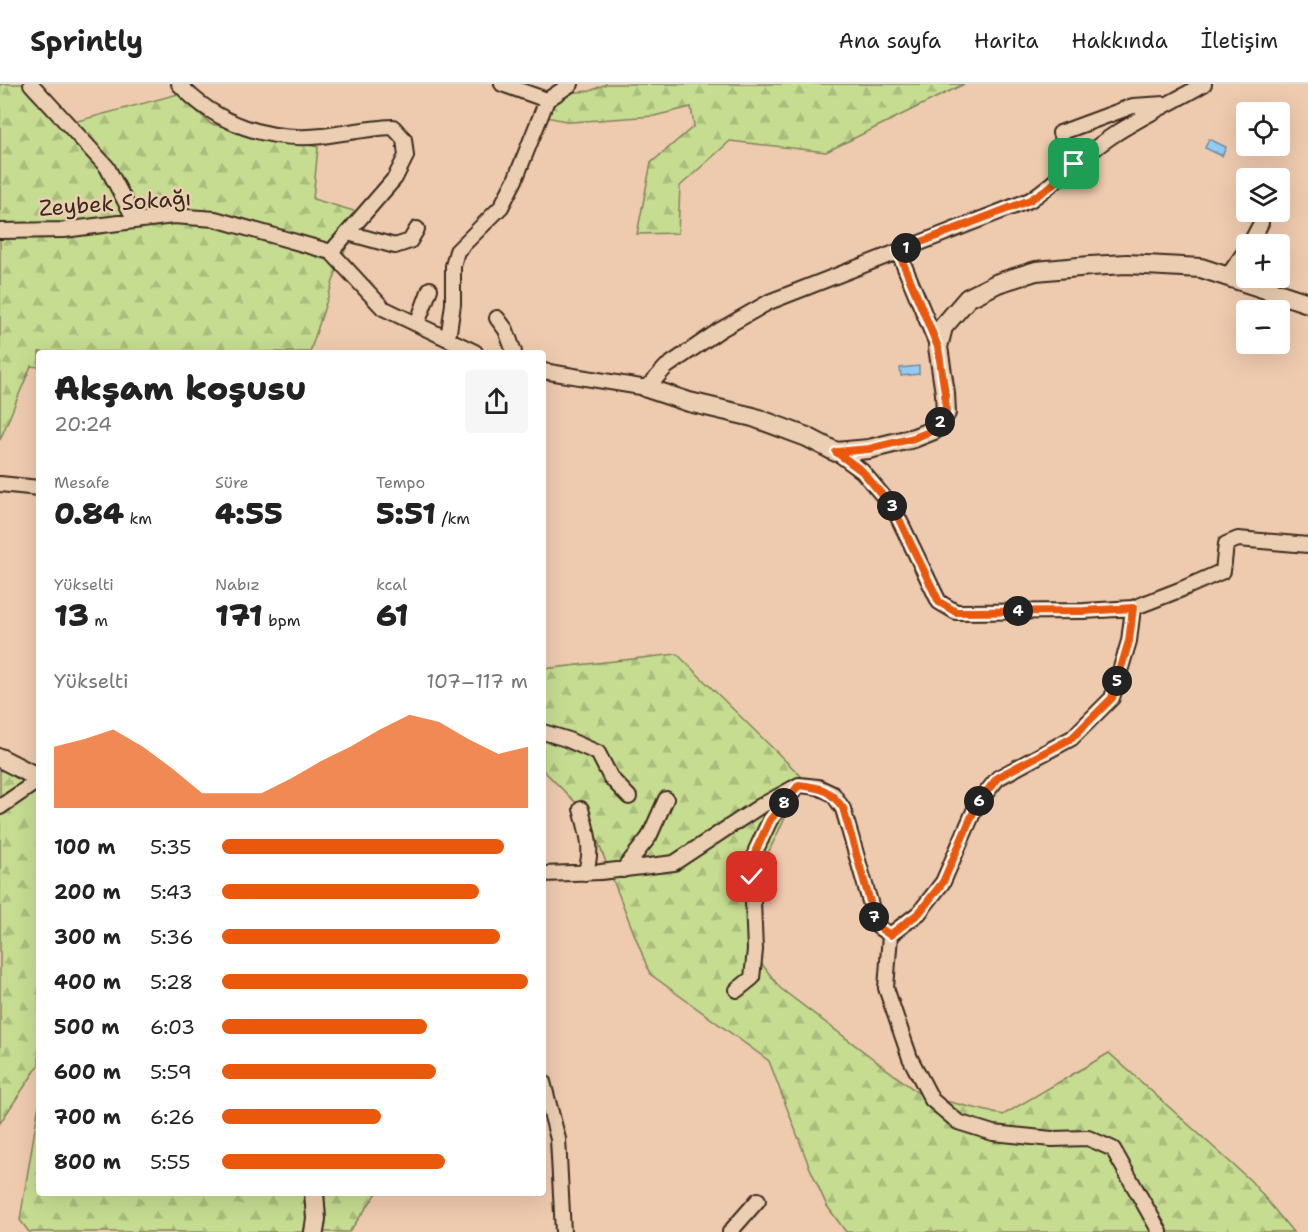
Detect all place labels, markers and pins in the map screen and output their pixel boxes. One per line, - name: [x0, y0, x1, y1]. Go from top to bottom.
- pin: [1048, 138, 1099, 189]
- pin: 1: [891, 233, 921, 263]
- pin: 2: [925, 407, 955, 437]
- pin: 3: [877, 491, 907, 521]
- pin: 4: [1003, 596, 1033, 626]
- pin: 5: [1102, 666, 1132, 696]
- pin: 6: [964, 786, 994, 816]
- pin: 8: [769, 788, 799, 818]
- pin: [726, 851, 777, 902]
- pin: 7: [859, 902, 889, 932]

